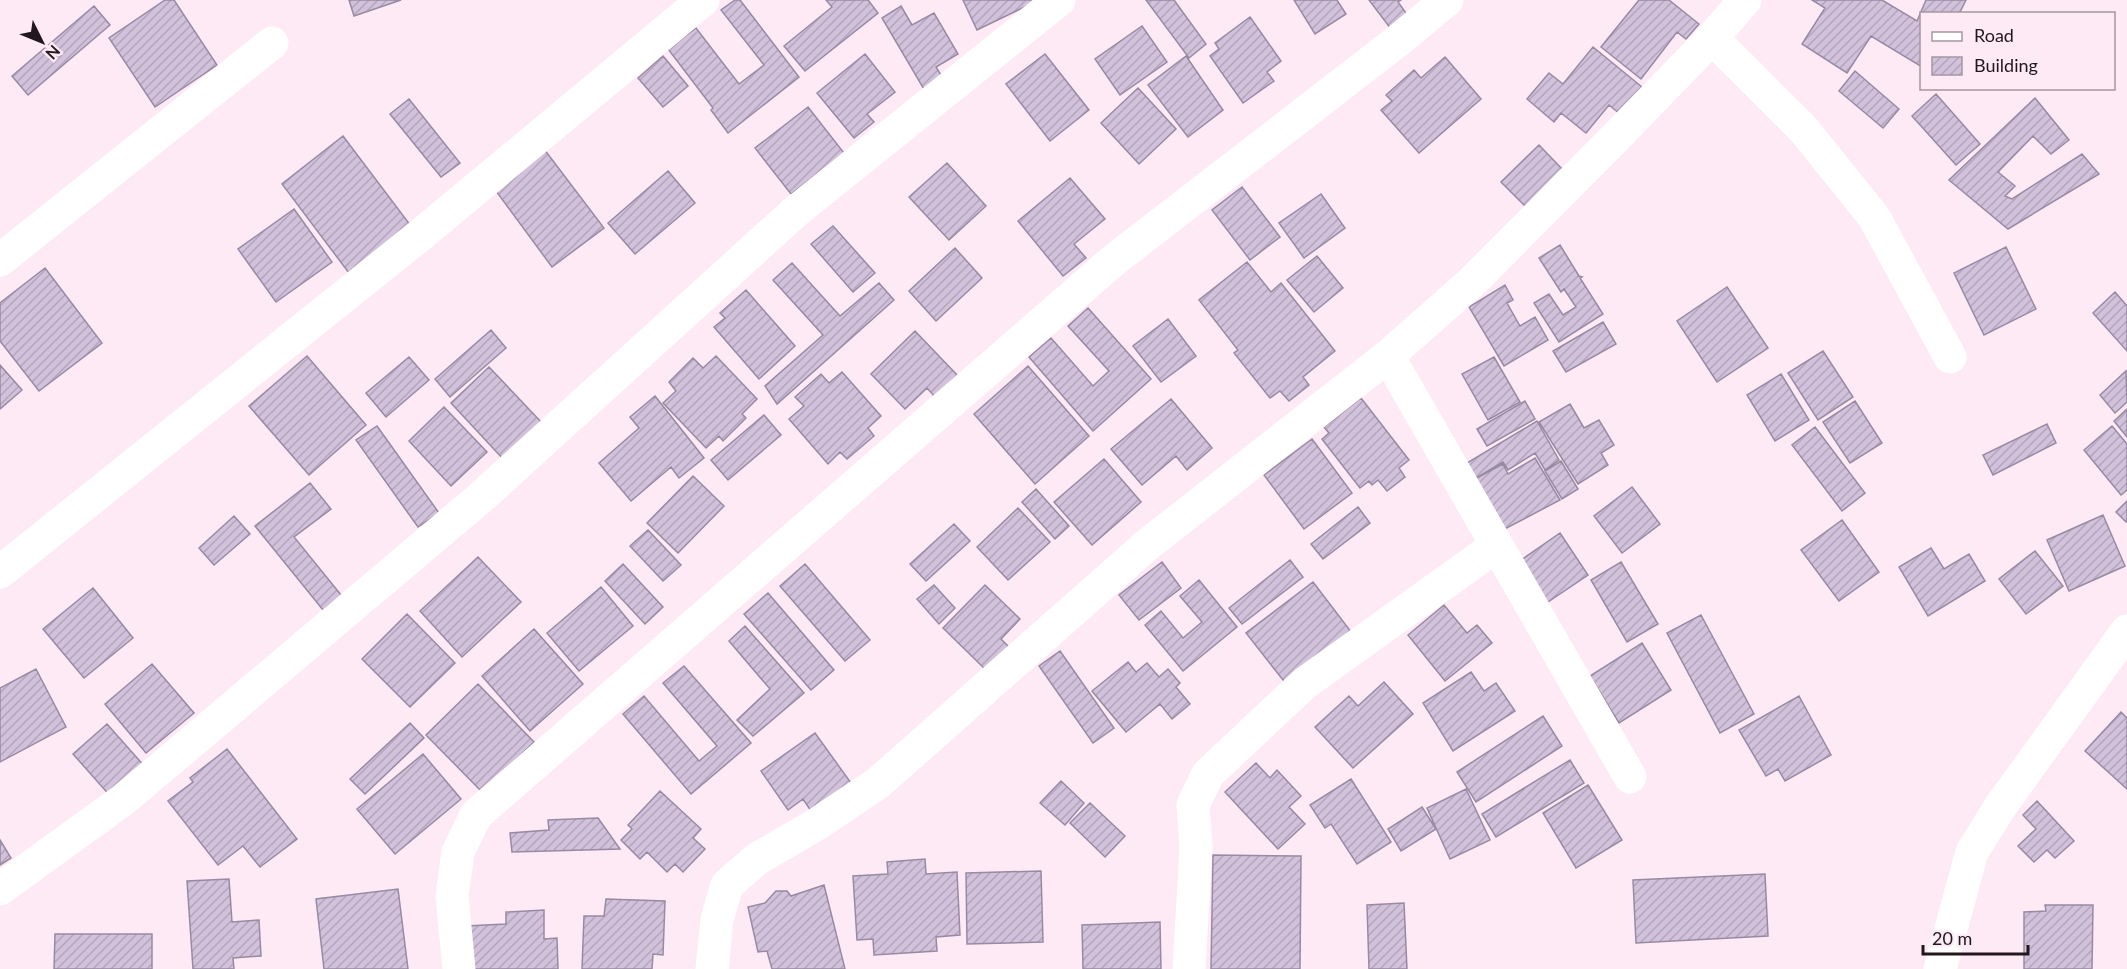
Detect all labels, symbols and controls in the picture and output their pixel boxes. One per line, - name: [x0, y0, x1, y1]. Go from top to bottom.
- north arrow: [12, 12, 72, 72]
- legend: [1920, 12, 2115, 90]
- text: Road: [1974, 24, 2014, 46]
- text: N: [42, 42, 64, 64]
- text: Building: [1974, 54, 2038, 76]
- scale bar: [1923, 918, 2028, 956]
- text: 20 m: [1932, 927, 1972, 949]

